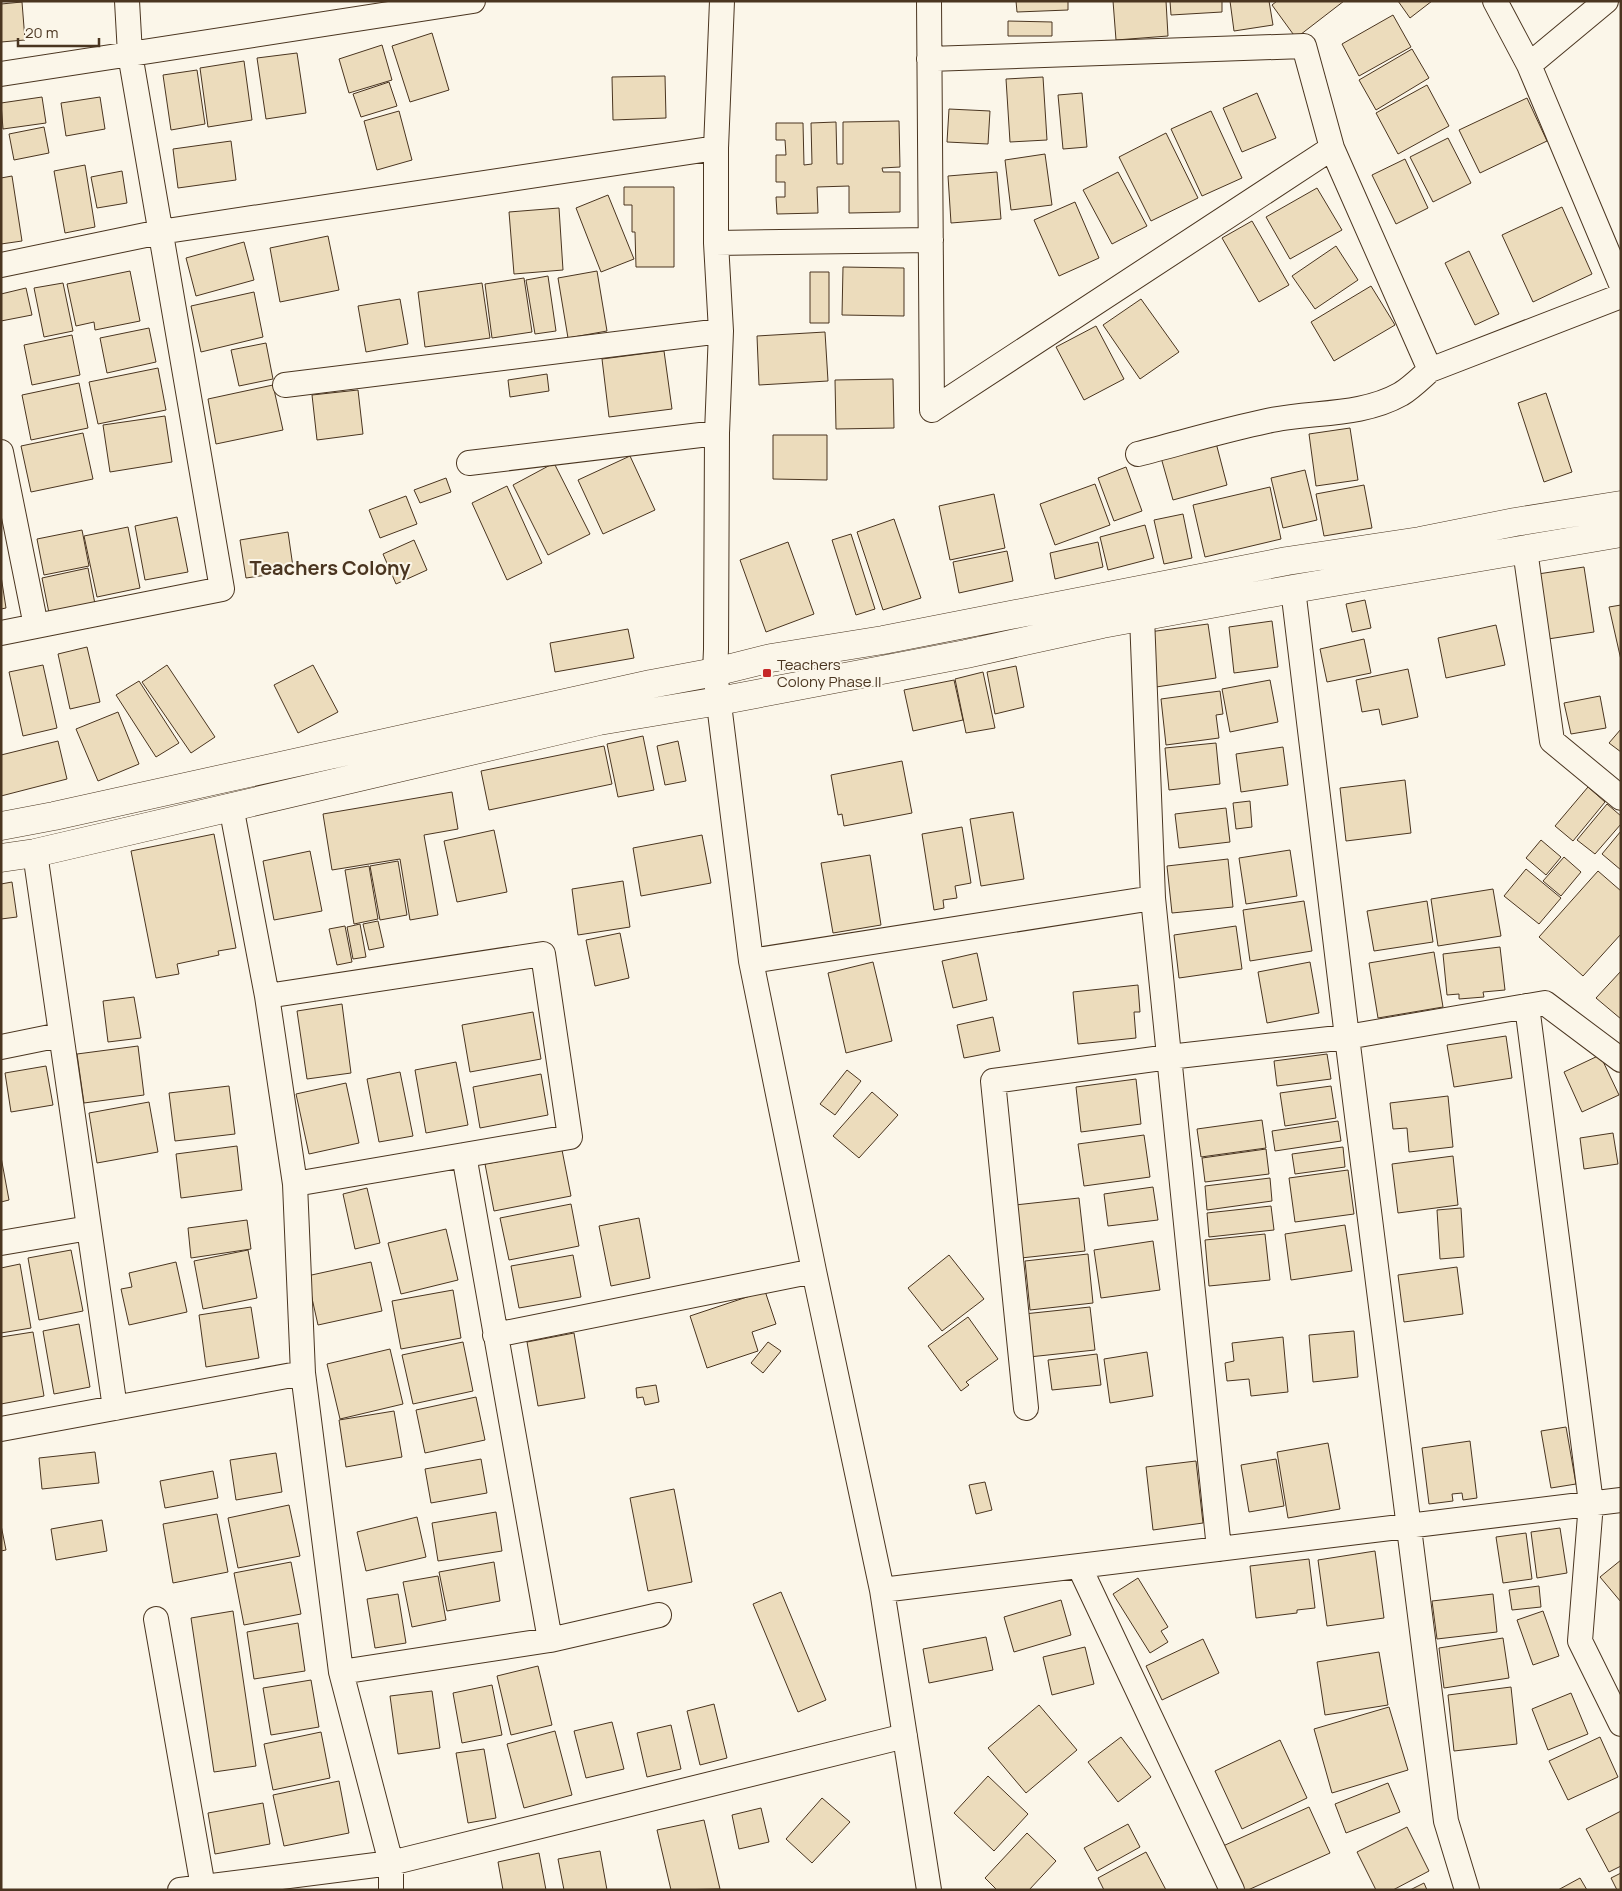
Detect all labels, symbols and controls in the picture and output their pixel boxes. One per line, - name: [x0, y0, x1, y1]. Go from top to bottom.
- scale bar: [18, 15, 99, 47]
- text: 20 m: [25, 22, 58, 43]
- district label: Teachers Colony: [250, 554, 411, 581]
- place label: Teachers Colony Phase II: [777, 654, 881, 692]
- marker: Teachers Colony Phase II: [761, 667, 773, 679]

